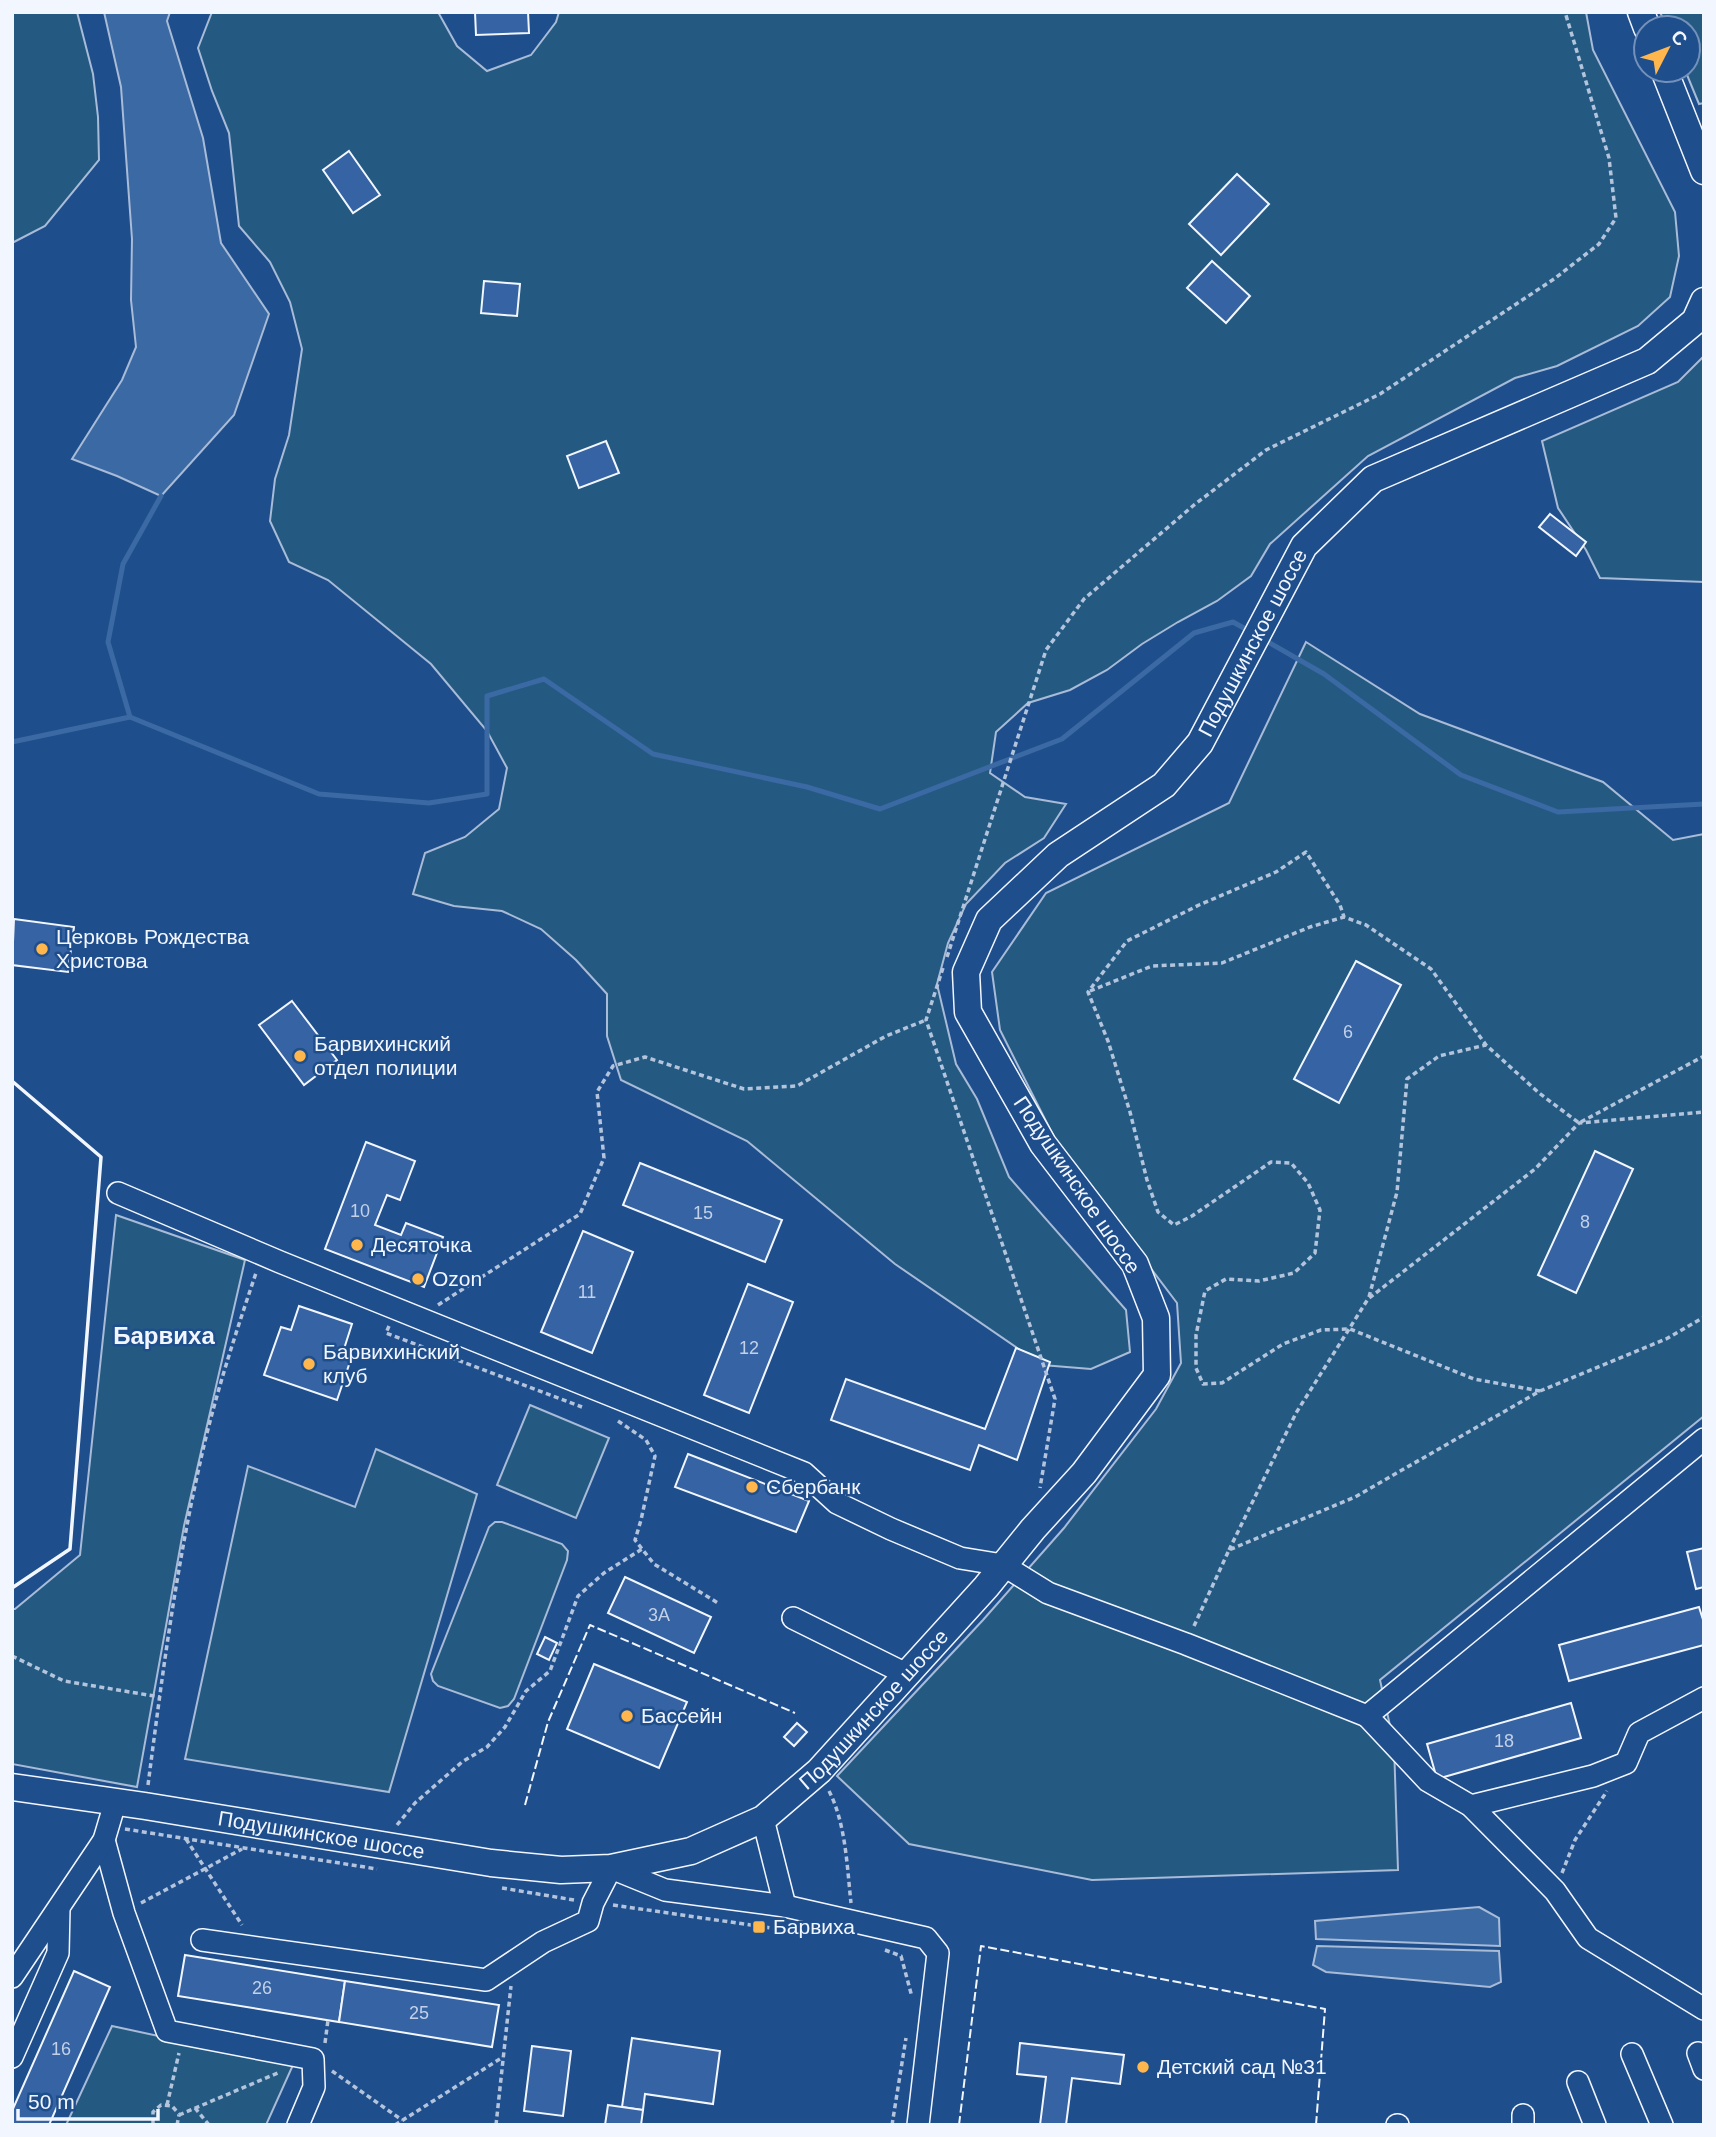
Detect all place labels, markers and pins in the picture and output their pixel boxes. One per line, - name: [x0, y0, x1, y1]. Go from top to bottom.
- place label: Церковь Рождества Христова: [56, 925, 249, 972]
- marker: Церковь Рождества Христова: [34, 941, 50, 957]
- place label: Барвихинский отдел полиции: [314, 1032, 458, 1079]
- marker: Барвихинский отдел полиции: [292, 1048, 308, 1064]
- place label: Десяточка: [371, 1233, 472, 1256]
- marker: Десяточка: [349, 1237, 365, 1253]
- place label: Ozon: [432, 1267, 482, 1290]
- marker: Ozon: [410, 1271, 426, 1287]
- place label: Барвихинский клуб: [323, 1340, 460, 1387]
- marker: Барвихинский клуб: [301, 1356, 317, 1372]
- place label: Сбербанк: [766, 1475, 861, 1498]
- marker: Сбербанк: [744, 1479, 760, 1495]
- place label: Бассейн: [641, 1704, 722, 1727]
- marker: Бассейн: [619, 1708, 635, 1724]
- place label: Барвиха: [773, 1915, 855, 1938]
- marker: Барвиха: [751, 1919, 767, 1935]
- place label: Детский сад №31: [1157, 2055, 1327, 2078]
- marker: Детский сад №31: [1135, 2059, 1151, 2075]

